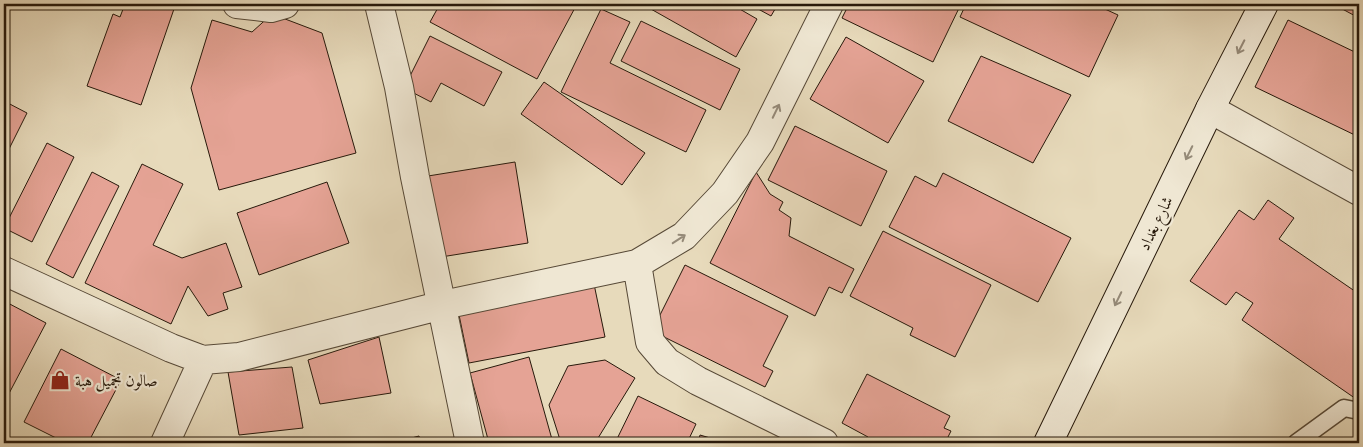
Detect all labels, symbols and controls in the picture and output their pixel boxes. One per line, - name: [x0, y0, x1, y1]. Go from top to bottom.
- one-way arrow: [1236, 39, 1246, 54]
- one-way arrow: [772, 104, 781, 119]
- one-way arrow: [1184, 145, 1194, 160]
- street label: شارع بغداد: [1134, 193, 1180, 255]
- one-way arrow: [672, 234, 686, 244]
- one-way arrow: [1113, 291, 1122, 306]
- shop icon: صالون تجميل هبة: [49, 369, 71, 391]
- place label: صالون تجميل هبة: [75, 371, 158, 392]

